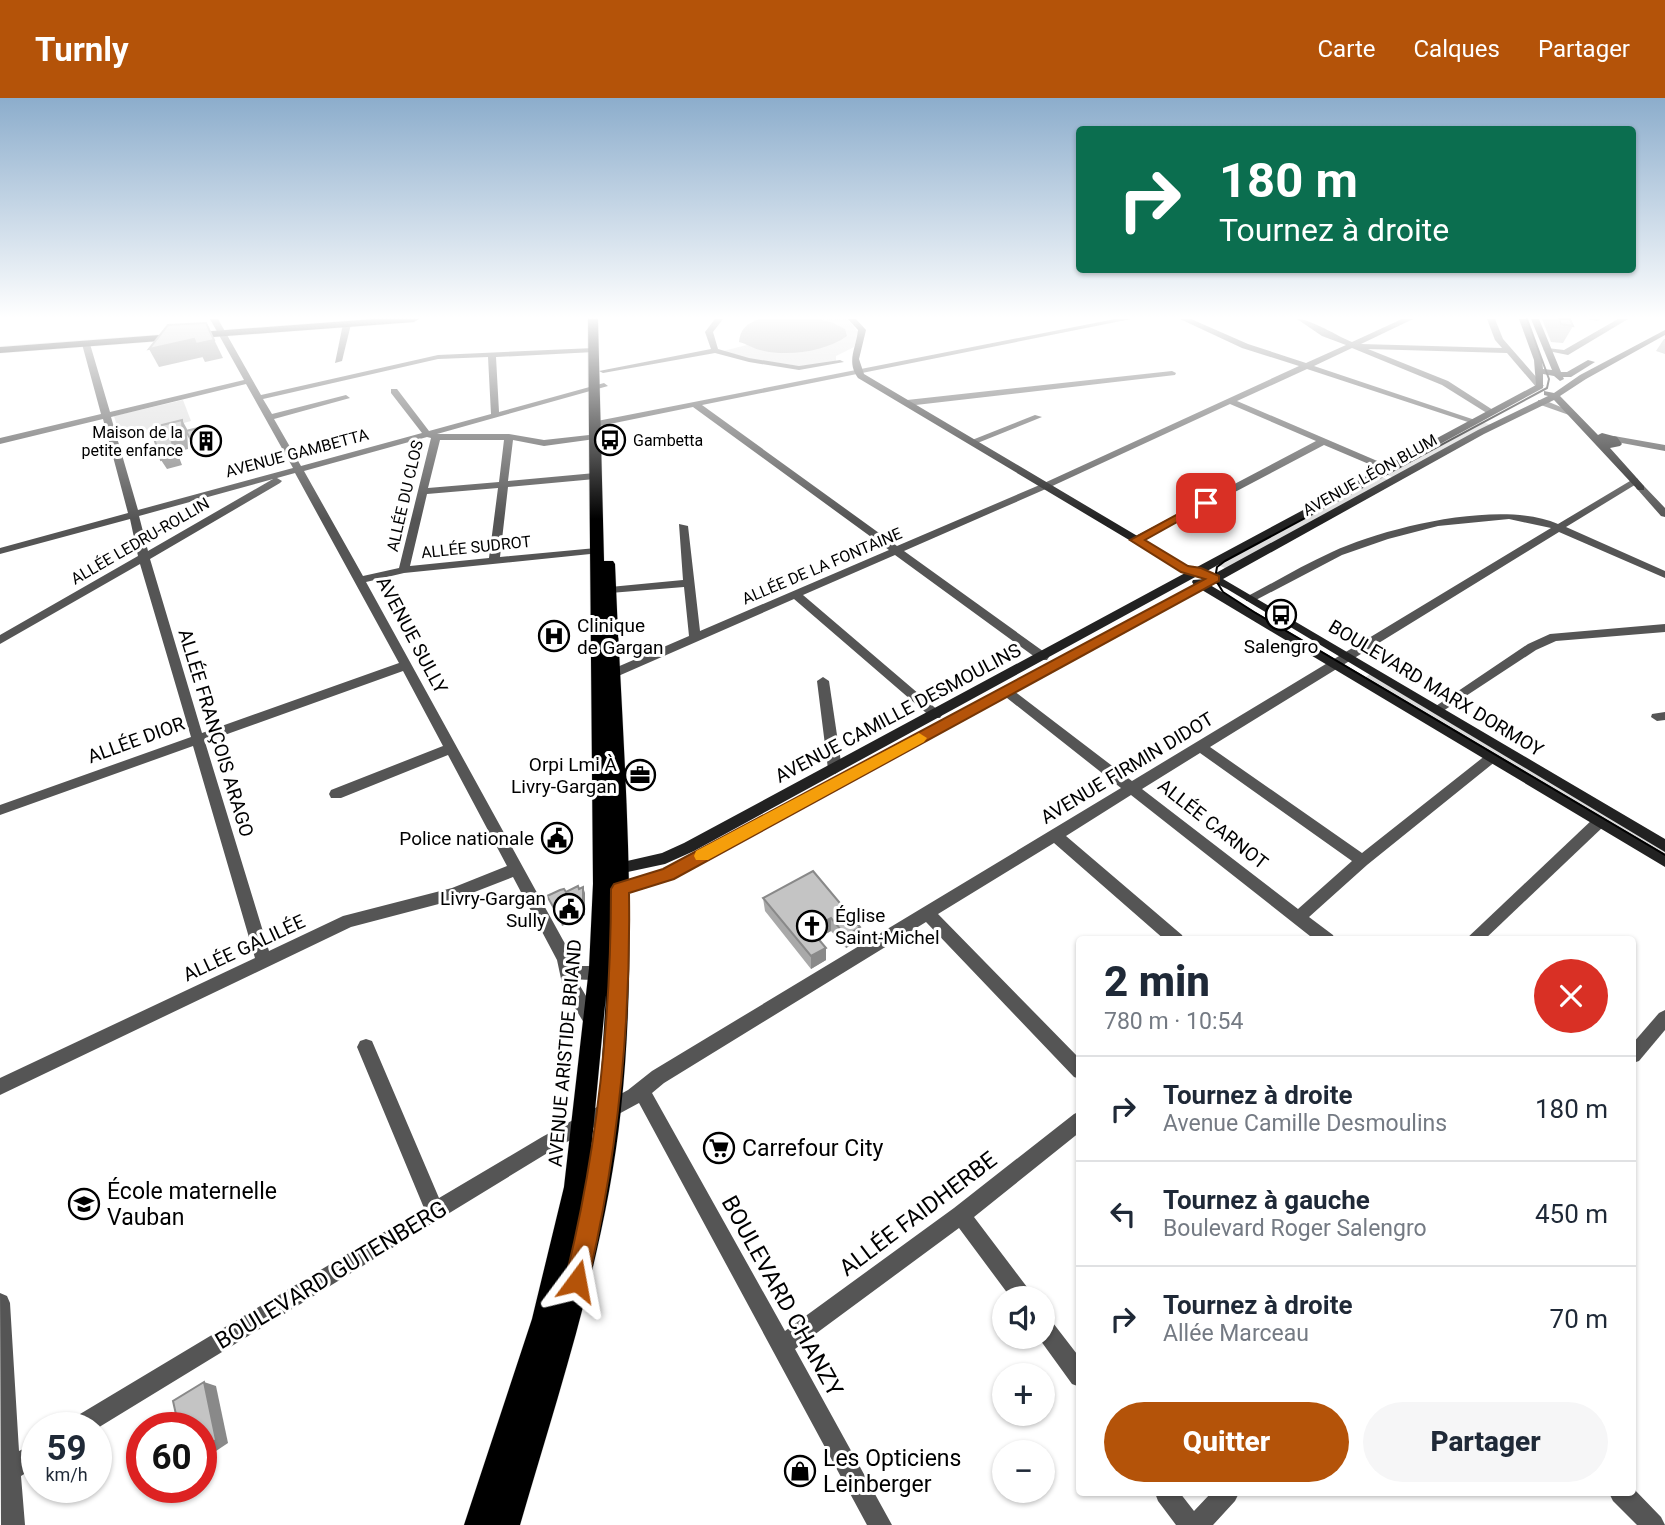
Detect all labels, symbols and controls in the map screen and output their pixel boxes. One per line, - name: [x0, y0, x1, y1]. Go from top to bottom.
- text: Turnly: [35, 30, 129, 69]
- text: Carte: [1317, 35, 1375, 63]
- text: Calques: [1413, 35, 1500, 63]
- text: Partager: [1538, 35, 1630, 63]
- text: 180 m: [1219, 152, 1358, 209]
- icon: right: [1104, 154, 1195, 245]
- text: Tournez à droite: [1219, 211, 1449, 249]
- place label: Maison de la petite enfance: [81, 423, 183, 460]
- bus stop icon: Gambetta: [593, 423, 627, 457]
- building icon: Maison de la petite enfance: [189, 424, 223, 458]
- street label: AVENUE GAMBETTA: [223, 425, 371, 481]
- street label: AVENUE LÉON BLUM: [1300, 430, 1440, 520]
- place label: Gambetta: [633, 431, 703, 450]
- street label: ALLÉE DU CLOS: [383, 438, 427, 554]
- pin: [1176, 473, 1236, 533]
- icon: arrive: [1187, 484, 1225, 522]
- street label: ALLÉE LEDRU-ROLLIN: [67, 494, 213, 588]
- street label: ALLÉE DE LA FONTAINE: [739, 524, 905, 608]
- street label: ALLÉE SUDROT: [420, 532, 532, 562]
- street label: AVENUE SULLY: [372, 573, 453, 698]
- bus stop icon: Salengro: [1264, 598, 1298, 632]
- place label: Clinique de Gargan: [577, 614, 664, 659]
- street label: BOULEVARD MARX DORMOY: [1324, 615, 1548, 762]
- hospital icon: Clinique de Gargan: [537, 619, 571, 653]
- street label: ALLÉE FRANÇOIS ARAGO: [173, 626, 259, 840]
- place label: Salengro: [1244, 635, 1318, 658]
- street label: AVENUE CAMILLE DESMOULINS: [771, 638, 1025, 788]
- street label: AVENUE FIRMIN DIDOT: [1036, 707, 1218, 829]
- street label: ALLÉE DIOR: [84, 712, 188, 768]
- place label: Orpi Lmi À Livry-Gargan: [511, 753, 618, 798]
- office icon: Orpi Lmi À Livry-Gargan: [623, 758, 657, 792]
- street label: ALLÉE CARNOT: [1153, 774, 1273, 874]
- public building icon: Police nationale: [540, 821, 574, 855]
- place label: Police nationale: [399, 827, 534, 850]
- place label: Livry-Gargan Sully: [440, 887, 546, 932]
- public building icon: Livry-Gargan Sully: [552, 892, 586, 926]
- place label: Église Saint-Michel: [835, 904, 940, 949]
- church icon: Église Saint-Michel: [795, 909, 829, 943]
- street label: ALLÉE GALILÉE: [179, 910, 309, 986]
- street label: AVENUE ARISTIDE BRIAND: [544, 938, 586, 1168]
- text: 2 min: [1104, 957, 1210, 1006]
- button: close: [1534, 959, 1608, 1033]
- text: 780 m · 10:54: [1104, 1008, 1243, 1035]
- text: Tournez à droite: [1163, 1080, 1353, 1110]
- icon: right: [1104, 1090, 1142, 1128]
- text: 180 m: [1535, 1094, 1608, 1124]
- text: Avenue Camille Desmoulins: [1163, 1110, 1447, 1137]
- supermarket icon: Carrefour City: [702, 1131, 736, 1165]
- place label: Carrefour City: [742, 1135, 883, 1162]
- street label: ALLÉE FAIDHERBE: [833, 1145, 1002, 1282]
- place label: École maternelle Vauban: [107, 1177, 277, 1231]
- text: Tournez à gauche: [1163, 1185, 1370, 1215]
- school or university icon: École maternelle Vauban: [67, 1187, 101, 1221]
- street label: BOULEVARD CHANZY: [716, 1191, 848, 1401]
- street label: BOULEVARD GUTENBERG: [210, 1195, 452, 1355]
- icon: left: [1104, 1195, 1142, 1233]
- text: 450 m: [1535, 1199, 1608, 1229]
- text: Boulevard Roger Salengro: [1163, 1215, 1427, 1242]
- position arrow: [540, 1244, 614, 1318]
- map controls: [992, 1286, 1055, 1503]
- button: sound: [992, 1286, 1055, 1349]
- text: Tournez à droite: [1163, 1290, 1353, 1320]
- icon: right: [1104, 1300, 1142, 1338]
- text: 70 m: [1550, 1304, 1608, 1334]
- text: Allée Marceau: [1163, 1320, 1309, 1347]
- button: +: [992, 1363, 1055, 1426]
- button: Quitter: [1104, 1402, 1349, 1482]
- button: Partager: [1363, 1402, 1608, 1482]
- speed limit sign: 60: [126, 1412, 217, 1503]
- text: 59: [46, 1428, 87, 1469]
- button: −: [992, 1440, 1055, 1503]
- place label: Les Opticiens Leinberger: [823, 1445, 961, 1498]
- shop icon: Les Opticiens Leinberger: [783, 1454, 817, 1488]
- text: km/h: [45, 1464, 88, 1485]

